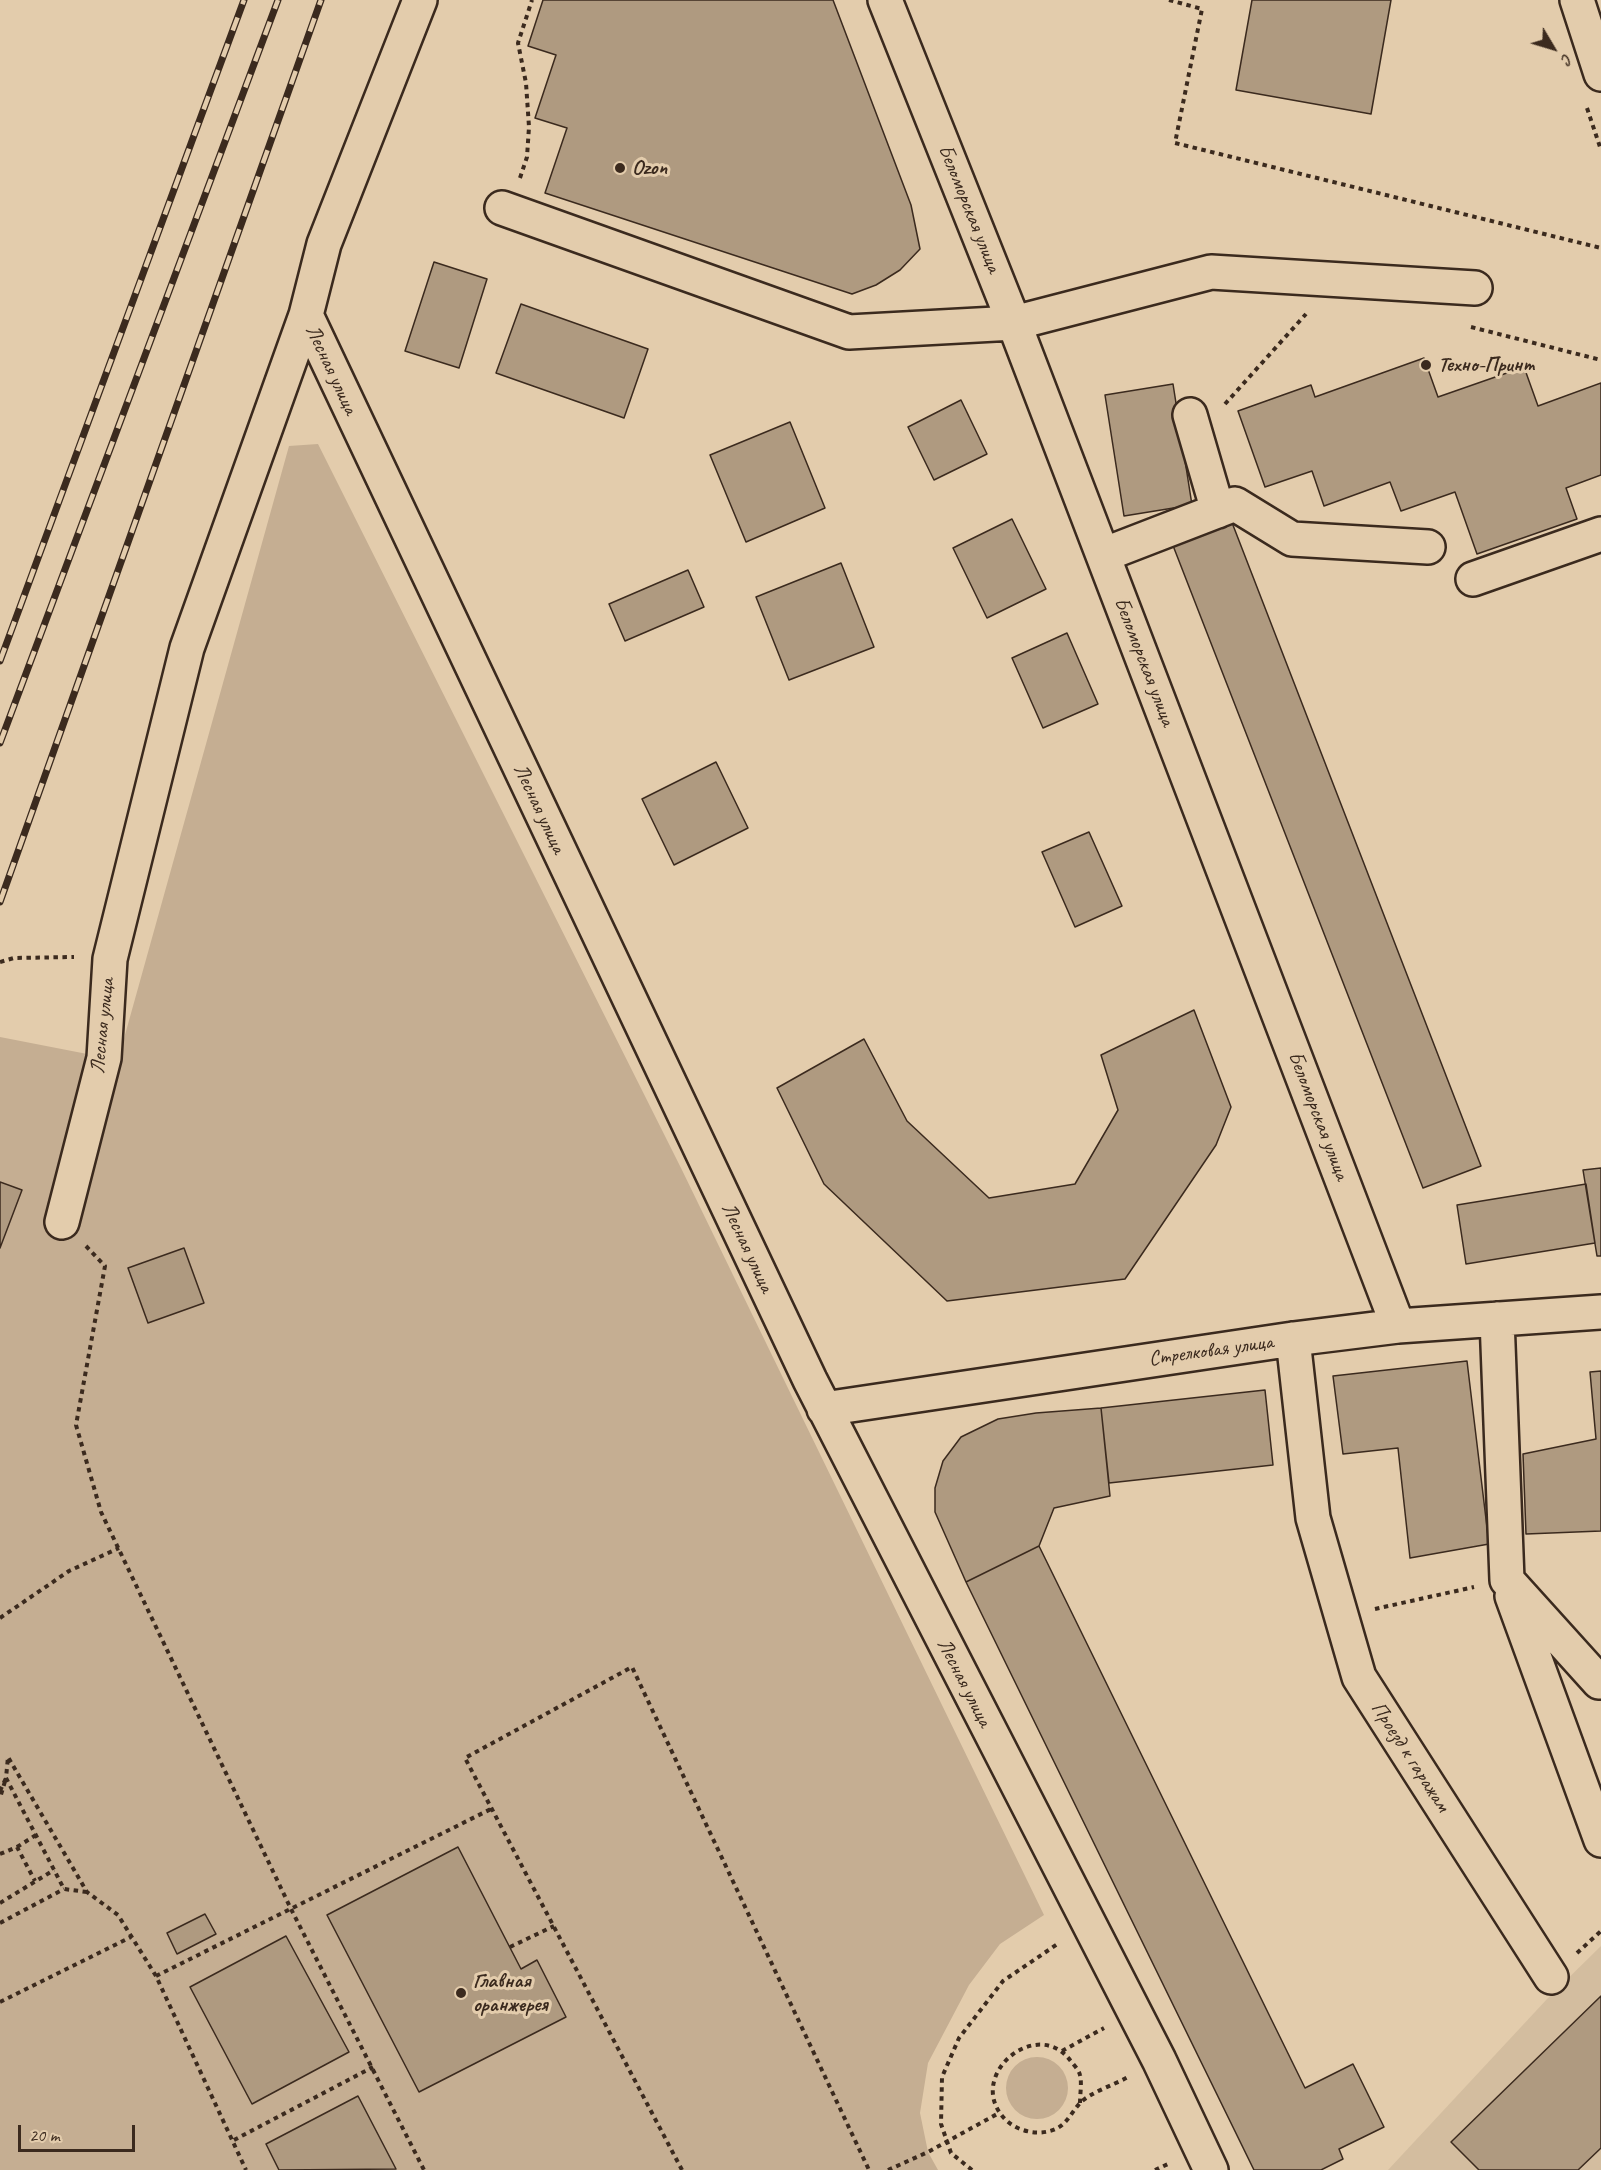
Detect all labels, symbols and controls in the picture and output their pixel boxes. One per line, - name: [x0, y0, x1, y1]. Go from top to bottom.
- north arrow: [1523, 18, 1583, 78]
- text: С: [1557, 50, 1577, 68]
- street label: Беломорская улица: [932, 141, 1006, 277]
- place label: Ozon: [632, 155, 667, 181]
- marker: Ozon: [613, 161, 627, 175]
- street label: Лесная улица: [299, 321, 363, 419]
- place label: Техно-Принт: [1438, 352, 1535, 378]
- marker: Техно-Принт: [1419, 358, 1433, 372]
- street label: Беломорская улица: [1108, 594, 1180, 730]
- street label: Лесная улица: [507, 760, 571, 858]
- street label: Лесная улица: [85, 977, 121, 1075]
- street label: Беломорская улица: [1282, 1048, 1354, 1184]
- street label: Лесная улица: [715, 1199, 779, 1297]
- street label: Стрелковая улица: [1147, 1330, 1275, 1372]
- street label: Лесная улица: [931, 1634, 997, 1732]
- street label: Проезд к гаражам: [1365, 1697, 1455, 1817]
- place label: Главная оранжерея: [473, 1968, 548, 2018]
- marker: Главная оранжерея: [454, 1986, 468, 2000]
- scale bar: [21, 2113, 138, 2151]
- text: 20 m: [29, 2124, 60, 2146]

